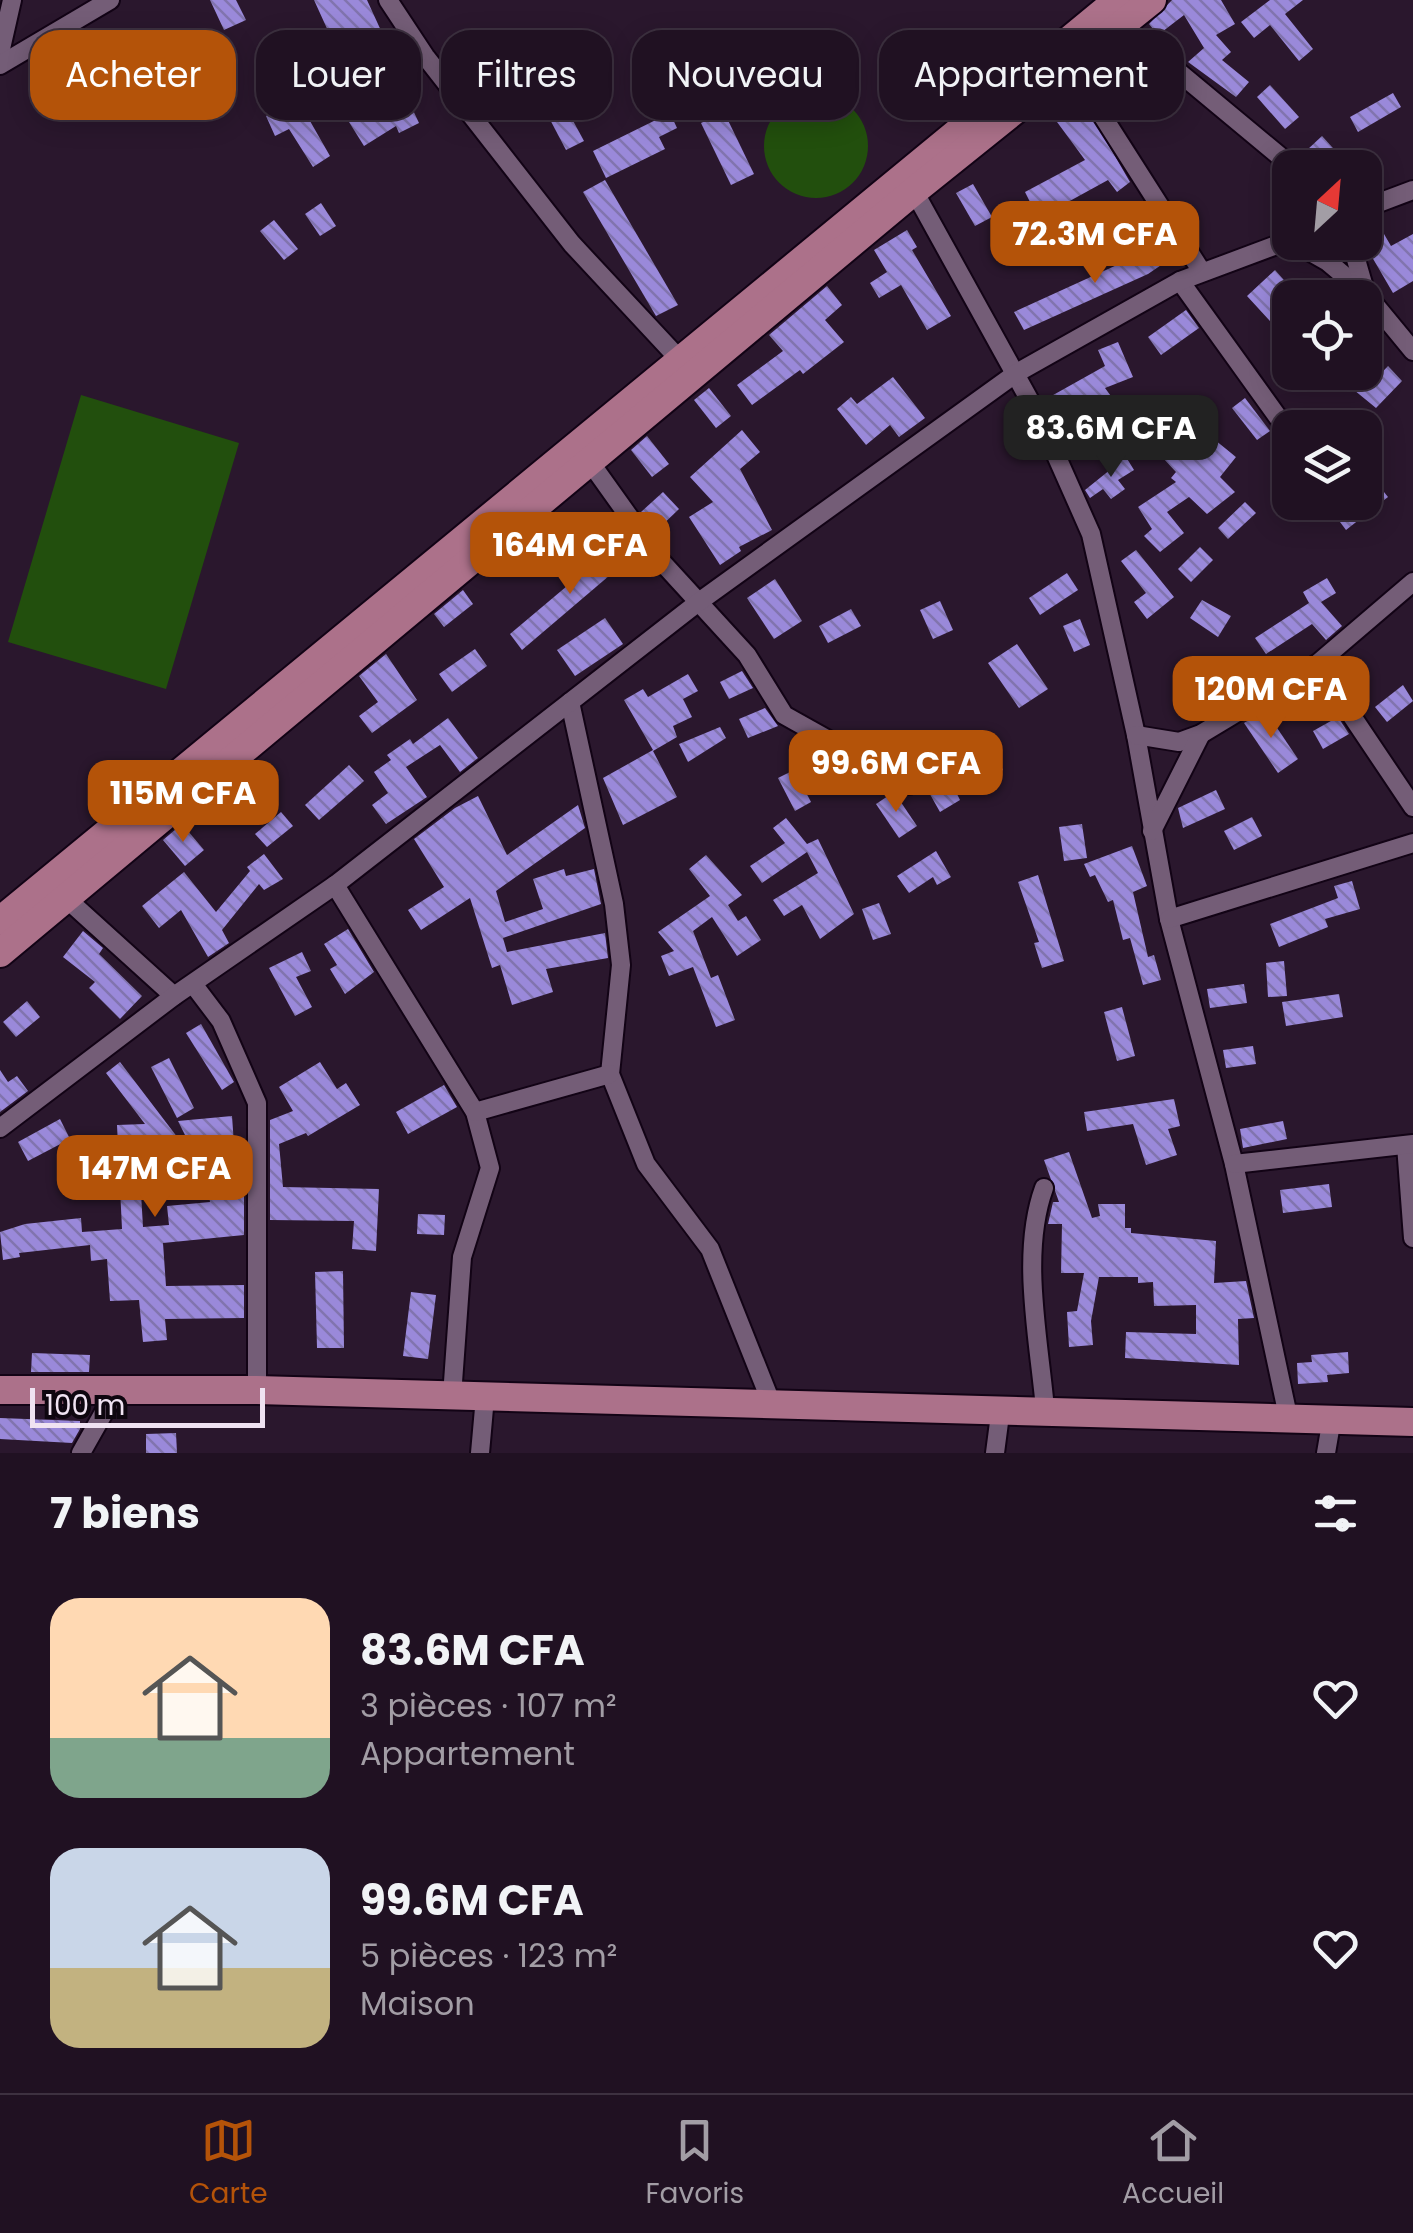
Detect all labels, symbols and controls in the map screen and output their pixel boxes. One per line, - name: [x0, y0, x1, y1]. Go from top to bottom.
- chip: Acheter: [30, 30, 236, 120]
- chip: Louer: [256, 30, 421, 120]
- chip: Filtres: [441, 30, 612, 120]
- chip: Nouveau: [632, 30, 859, 120]
- chip: Appartement: [879, 30, 1184, 120]
- north arrow: [1272, 150, 1382, 260]
- map controls: [1272, 150, 1382, 520]
- pin: 72.3M CFA: [981, 201, 1209, 286]
- text: 72.3M CFA: [1012, 211, 1178, 256]
- button: locate: [1272, 280, 1382, 390]
- pin: 83.6M CFA: [997, 395, 1225, 480]
- text: 83.6M CFA: [1025, 405, 1197, 450]
- button: layers: [1272, 410, 1382, 520]
- pin: 164M CFA: [467, 512, 673, 597]
- text: 164M CFA: [492, 522, 648, 567]
- pin: 120M CFA: [1168, 656, 1374, 741]
- text: 120M CFA: [1195, 666, 1347, 711]
- pin: 99.6M CFA: [782, 730, 1010, 815]
- text: 99.6M CFA: [811, 740, 981, 785]
- pin: 115M CFA: [80, 760, 286, 845]
- text: 115M CFA: [110, 770, 256, 815]
- pin: 147M CFA: [52, 1135, 258, 1220]
- text: 147M CFA: [79, 1145, 231, 1190]
- scale bar: [30, 1383, 265, 1428]
- text: 100 m: [45, 1386, 125, 1425]
- text: 7 biens: [50, 1484, 200, 1543]
- icon: filters: [1308, 1486, 1363, 1541]
- text: 83.6M CFA: [360, 1621, 585, 1680]
- icon: home: [130, 1638, 250, 1758]
- icon: heart: [1308, 1671, 1363, 1726]
- text: 3 pièces · 107 m²: [360, 1683, 616, 1728]
- text: Appartement: [360, 1731, 575, 1776]
- text: 99.6M CFA: [360, 1871, 584, 1930]
- icon: home: [130, 1888, 250, 2008]
- icon: heart: [1308, 1921, 1363, 1976]
- text: 5 pièces · 123 m²: [360, 1933, 617, 1978]
- text: Maison: [360, 1981, 475, 2026]
- tab: Carte: [189, 2113, 268, 2215]
- tab: Favoris: [646, 2113, 744, 2215]
- tab: Accueil: [1122, 2113, 1224, 2215]

